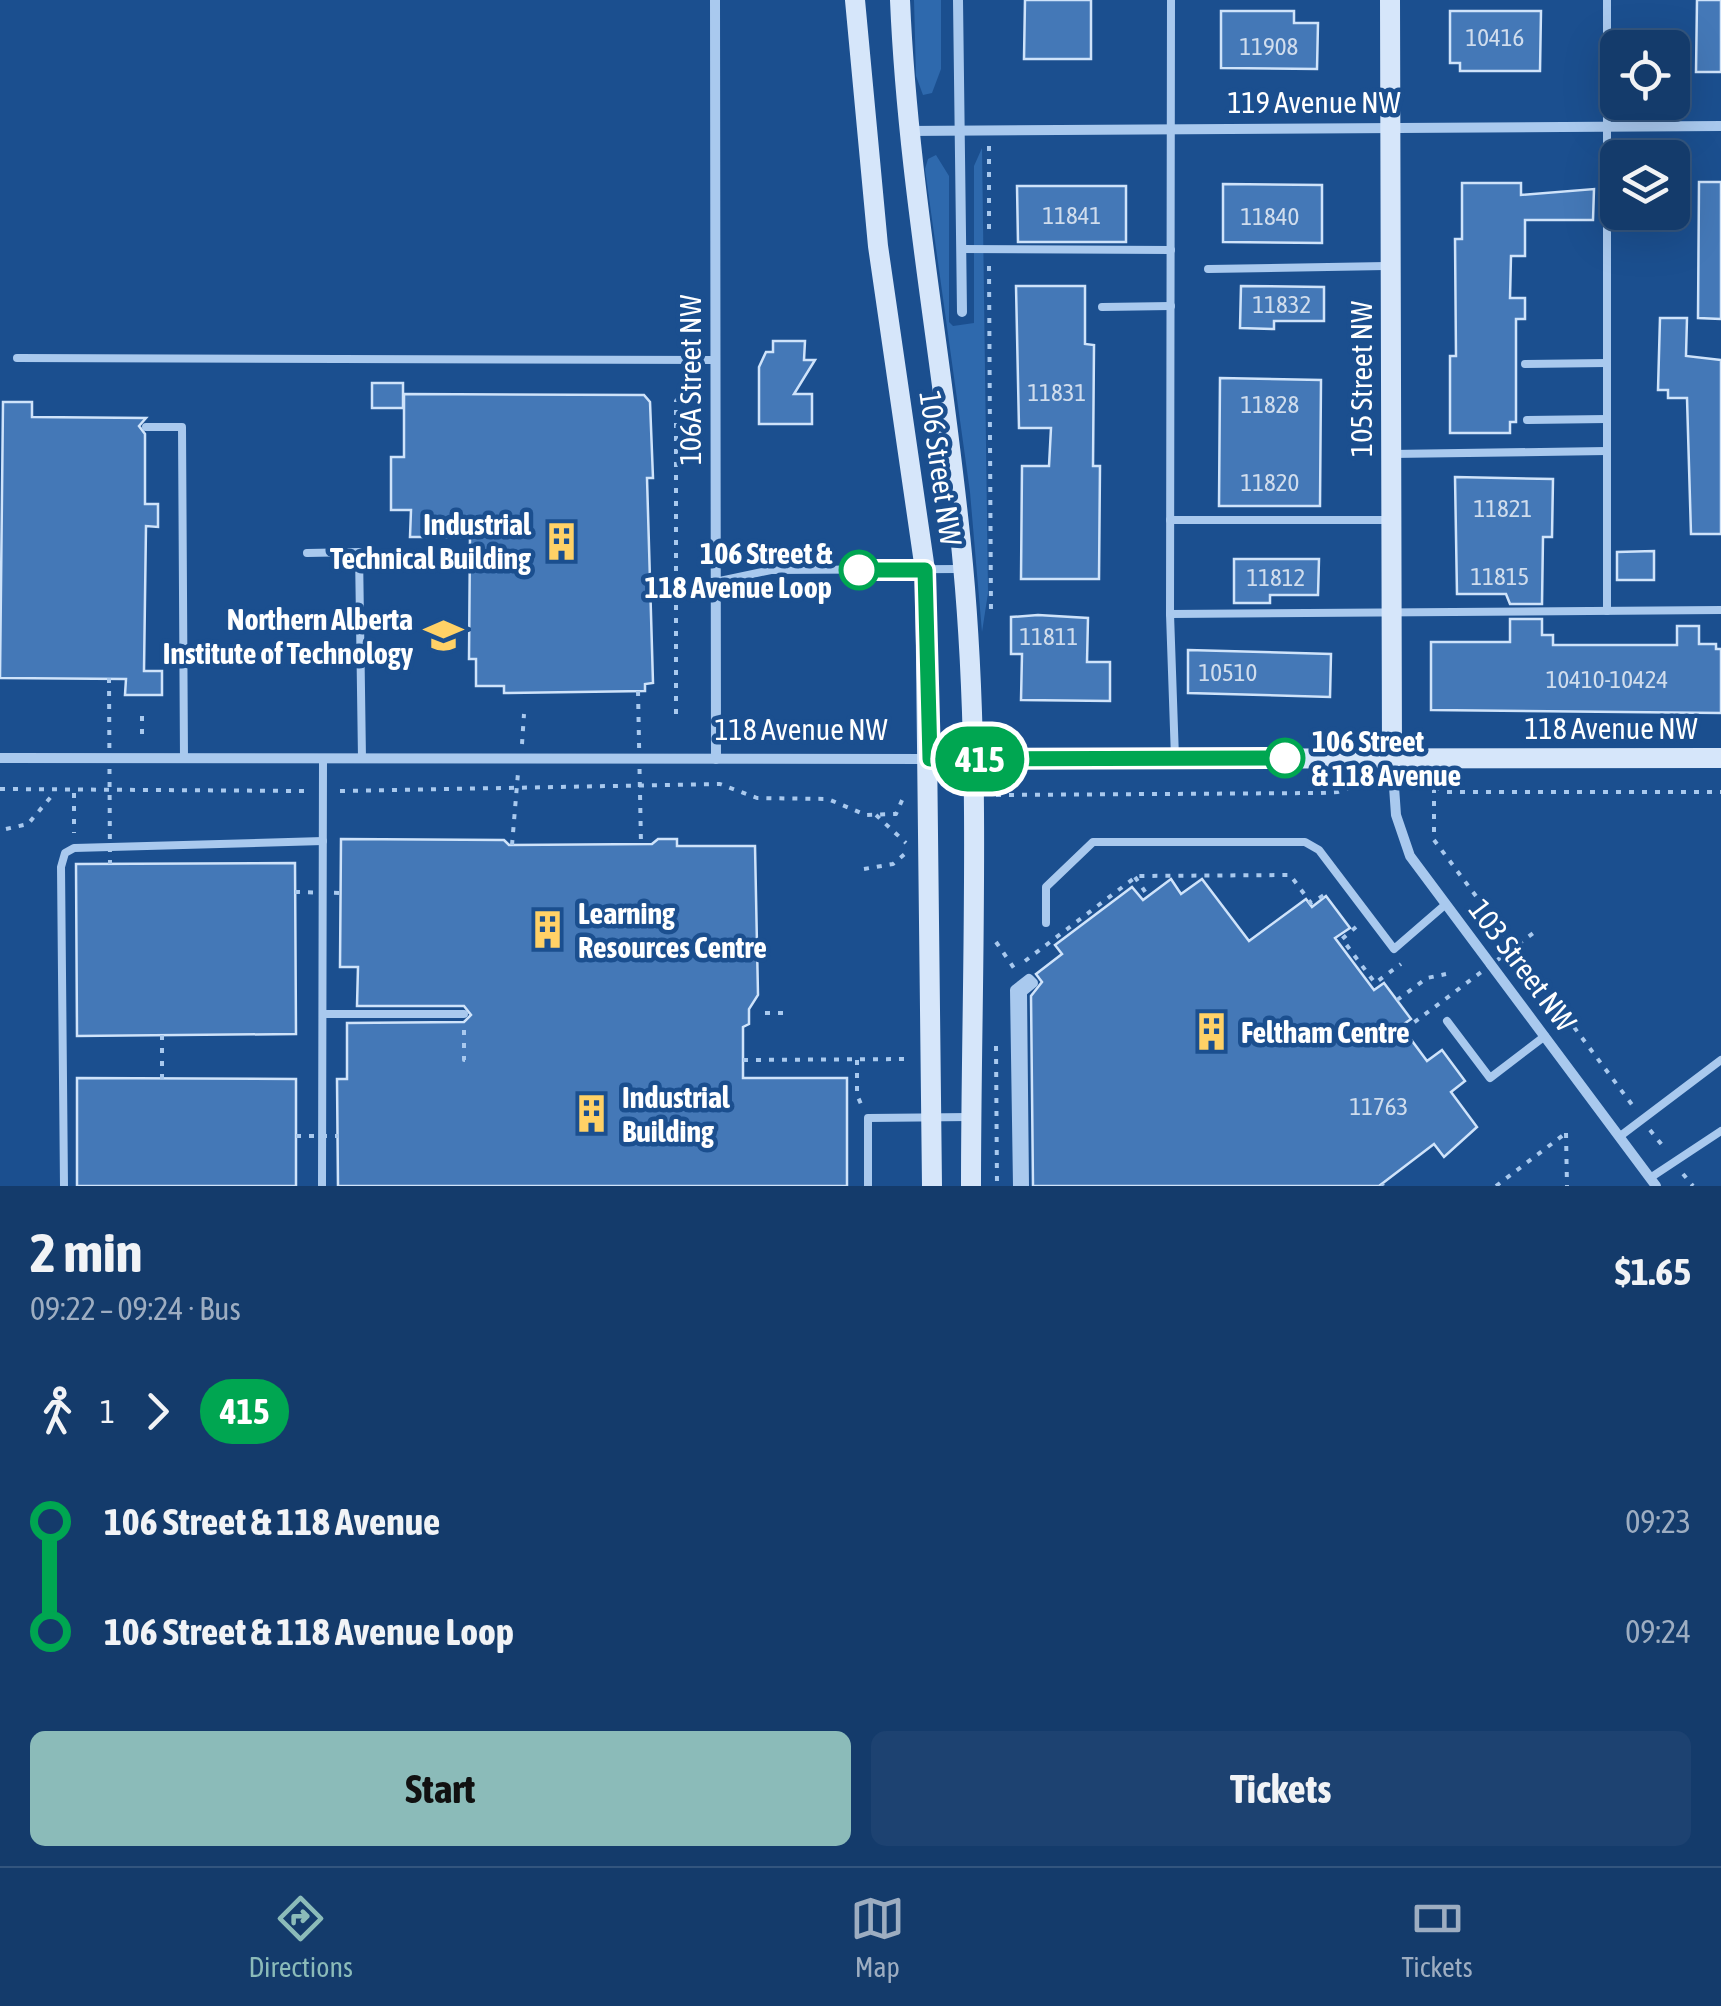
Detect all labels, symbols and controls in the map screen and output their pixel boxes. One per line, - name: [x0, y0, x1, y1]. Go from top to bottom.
- house number: 10416: [1466, 23, 1524, 51]
- map controls: [1600, 30, 1690, 230]
- button: locate: [1600, 30, 1690, 120]
- house number: 11908: [1240, 32, 1298, 60]
- street label: 119 Avenue NW: [1227, 85, 1401, 119]
- button: layers: [1600, 140, 1690, 230]
- house number: 11841: [1043, 201, 1101, 229]
- house number: 11840: [1241, 202, 1299, 230]
- house number: 11832: [1253, 290, 1311, 318]
- street label: 106A Street NW: [673, 295, 707, 465]
- street label: 105 Street NW: [1344, 301, 1378, 457]
- house number: 11831: [1028, 378, 1086, 406]
- street label: 106 Street NW: [913, 388, 969, 548]
- house number: 11828: [1241, 390, 1299, 418]
- house number: 11820: [1241, 468, 1299, 496]
- house number: 11821: [1474, 494, 1532, 522]
- place label: Industrial Technical Building: [330, 507, 532, 575]
- building icon: Industrial Technical Building: [540, 520, 582, 562]
- place label: 106 Street & 118 Avenue Loop: [644, 536, 832, 604]
- marker: 106 Street & 118 Avenue Loop: [840, 551, 878, 589]
- house number: 11815: [1471, 562, 1529, 590]
- house number: 11812: [1247, 563, 1305, 591]
- place label: Northern Alberta Institute of Technology: [163, 602, 414, 670]
- school or university icon: Northern Alberta Institute of Technology: [422, 615, 464, 657]
- house number: 11811: [1020, 622, 1078, 650]
- house number: 10510: [1199, 658, 1257, 686]
- house number: 10410-10424: [1546, 665, 1668, 693]
- street label: 118 Avenue NW: [1524, 711, 1698, 745]
- street label: 118 Avenue NW: [714, 712, 888, 746]
- place label: 106 Street & 118 Avenue: [1312, 724, 1461, 792]
- line badge: 415: [922, 726, 1038, 792]
- text: 415: [955, 739, 1005, 779]
- marker: 106 Street & 118 Avenue: [1266, 739, 1304, 777]
- street label: 103 Street NW: [1463, 893, 1584, 1038]
- place label: Learning Resources Centre: [578, 896, 767, 964]
- building icon: Learning Resources Centre: [527, 909, 569, 951]
- building icon: Feltham Centre: [1190, 1011, 1232, 1053]
- place label: Feltham Centre: [1241, 1015, 1410, 1049]
- place label: Industrial Building: [622, 1080, 731, 1148]
- house number: 11763: [1350, 1092, 1408, 1120]
- building icon: Industrial Building: [571, 1093, 613, 1135]
- text: 2 min: [30, 1221, 142, 1284]
- text: $1.65: [1615, 1250, 1691, 1293]
- text: 09:22 – 09:24 · Bus: [30, 1290, 241, 1327]
- icon: walk: [30, 1384, 85, 1439]
- icon: forward: [130, 1384, 185, 1439]
- text: 415: [220, 1391, 269, 1431]
- text: 1: [100, 1393, 115, 1430]
- text: 106 Street & 118 Avenue: [104, 1500, 440, 1543]
- text: 09:23: [1625, 1503, 1691, 1540]
- text: 106 Street & 118 Avenue Loop: [104, 1610, 514, 1653]
- text: 09:24: [1625, 1613, 1691, 1650]
- button: Start: [30, 1731, 851, 1846]
- button: Tickets: [871, 1731, 1691, 1846]
- tab: Directions: [248, 1891, 353, 1983]
- tab: Map: [850, 1891, 905, 1983]
- tab: Tickets: [1402, 1891, 1473, 1983]

